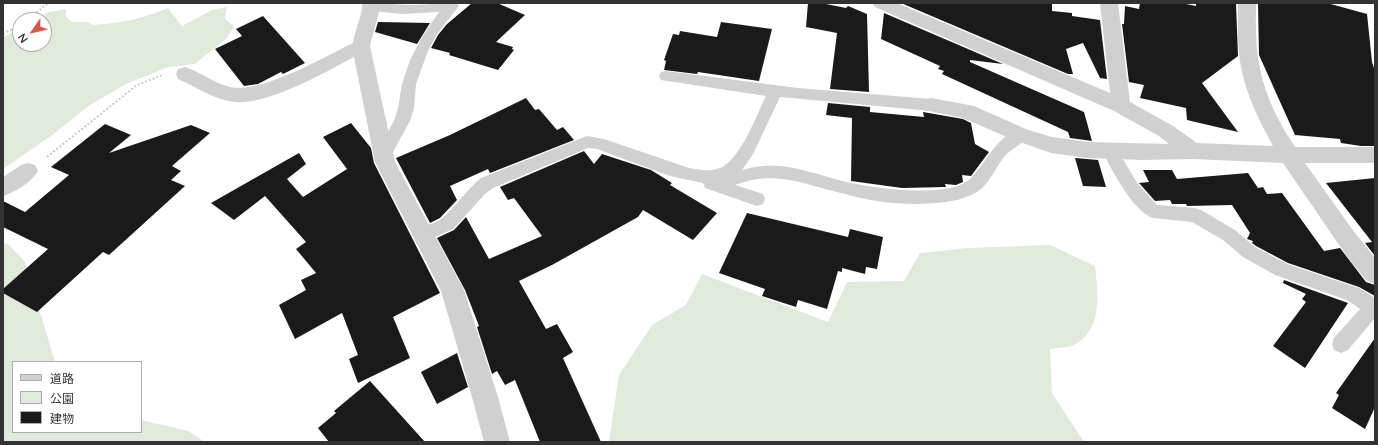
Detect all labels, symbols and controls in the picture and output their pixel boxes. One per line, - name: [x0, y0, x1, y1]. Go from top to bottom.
- north arrow: [12, 12, 52, 52]
- text: N: [15, 31, 30, 46]
- legend: [12, 361, 142, 433]
- text: 道路: [50, 371, 74, 386]
- text: 公園: [50, 391, 74, 406]
- text: 建物: [50, 411, 74, 426]

